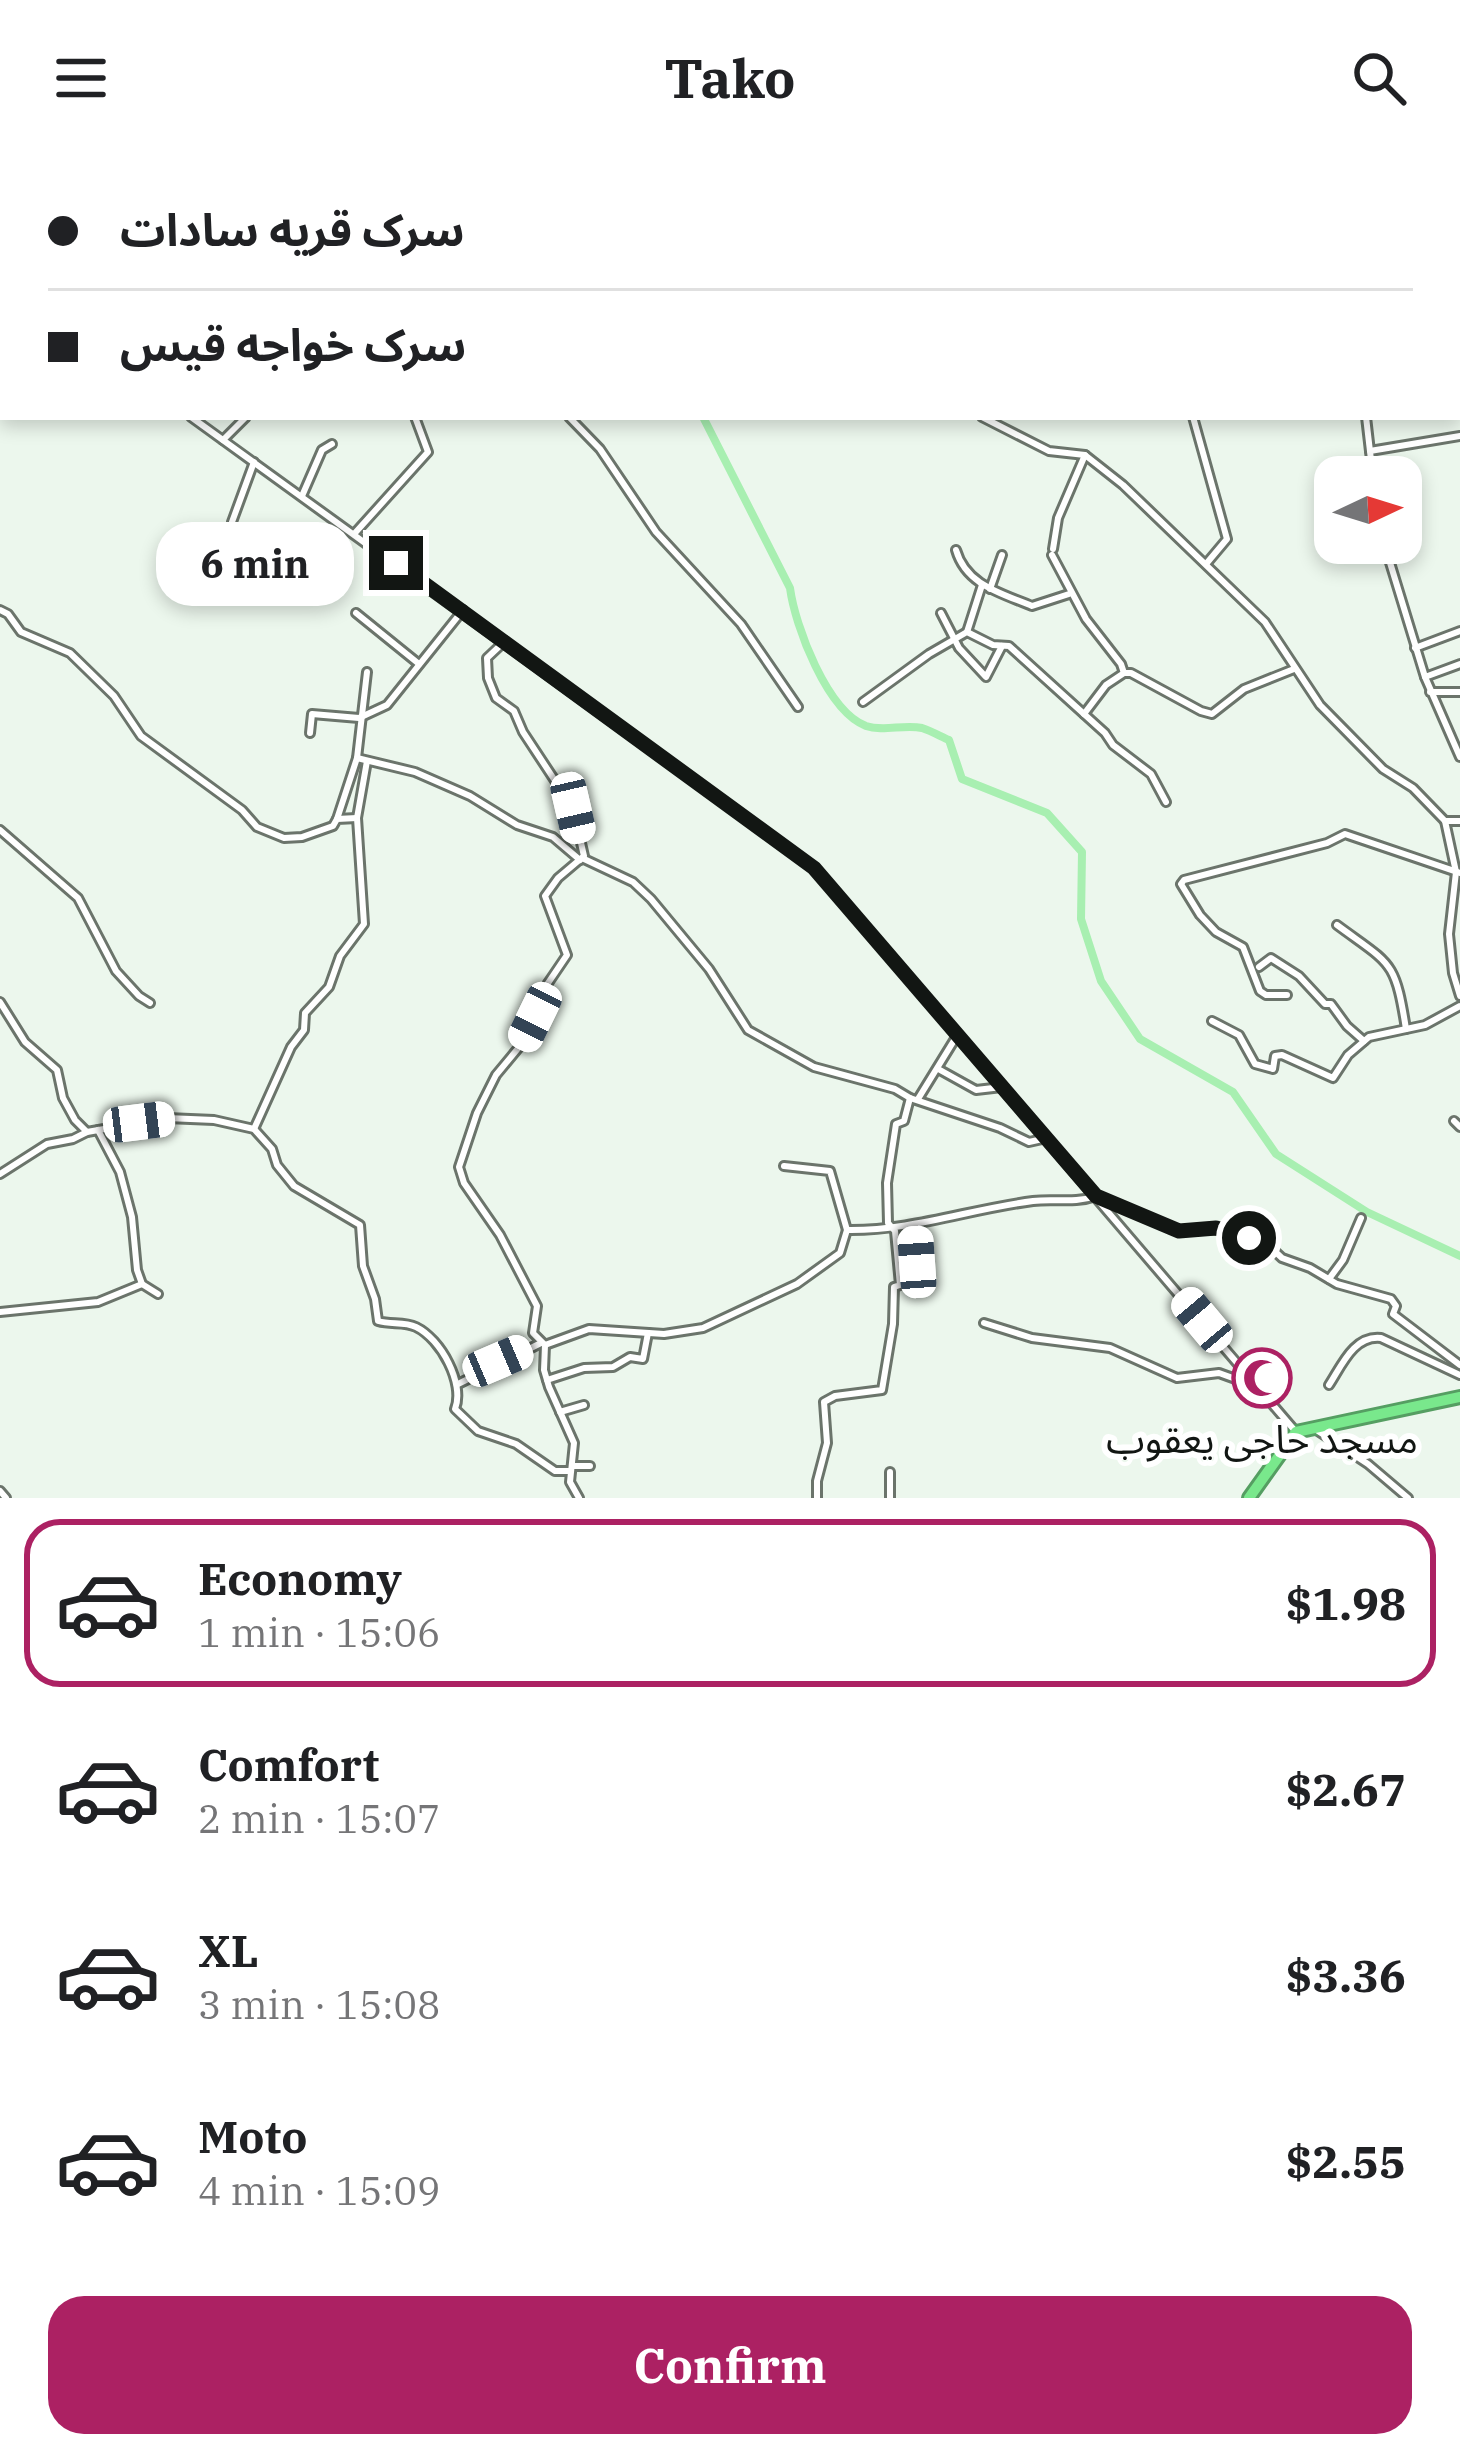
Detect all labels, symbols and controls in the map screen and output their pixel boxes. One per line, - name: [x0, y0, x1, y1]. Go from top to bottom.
- text: Tako: [664, 43, 796, 113]
- icon: menu: [48, 45, 114, 111]
- icon: search: [1346, 45, 1412, 111]
- text: سرک قریه سادات: [120, 200, 464, 258]
- text: سرک خواجه قیس: [120, 315, 466, 373]
- north arrow: [1314, 456, 1422, 564]
- map controls: [1314, 456, 1422, 564]
- callout: 6 min: [156, 521, 354, 605]
- route end: [369, 536, 423, 590]
- text: 6 min: [200, 538, 310, 589]
- car: [547, 769, 599, 847]
- car: [503, 977, 567, 1057]
- car: [101, 1100, 177, 1144]
- route start: [1222, 1211, 1276, 1265]
- car: [897, 1225, 937, 1299]
- car: [1165, 1281, 1239, 1359]
- car: [458, 1330, 538, 1392]
- mosque icon: مسجد حاجی یعقوب: [1231, 1347, 1293, 1409]
- place label: مسجد حاجی یعقوب: [1106, 1413, 1418, 1464]
- icon: car: [54, 1549, 162, 1657]
- text: Economy: [198, 1549, 402, 1607]
- text: $1.98: [1286, 1574, 1406, 1632]
- text: 1 min · 15:06: [198, 1607, 440, 1658]
- icon: car: [54, 1735, 162, 1843]
- text: Comfort: [198, 1735, 379, 1793]
- text: $2.67: [1286, 1760, 1406, 1818]
- text: 2 min · 15:07: [198, 1793, 440, 1844]
- icon: car: [54, 1921, 162, 2029]
- text: XL: [198, 1921, 259, 1979]
- text: $3.36: [1286, 1946, 1406, 2004]
- text: 3 min · 15:08: [198, 1979, 440, 2030]
- icon: car: [54, 2107, 162, 2215]
- text: Moto: [198, 2107, 308, 2165]
- text: $2.55: [1286, 2132, 1406, 2190]
- text: 4 min · 15:09: [198, 2165, 440, 2216]
- button: Confirm: [48, 2296, 1412, 2434]

